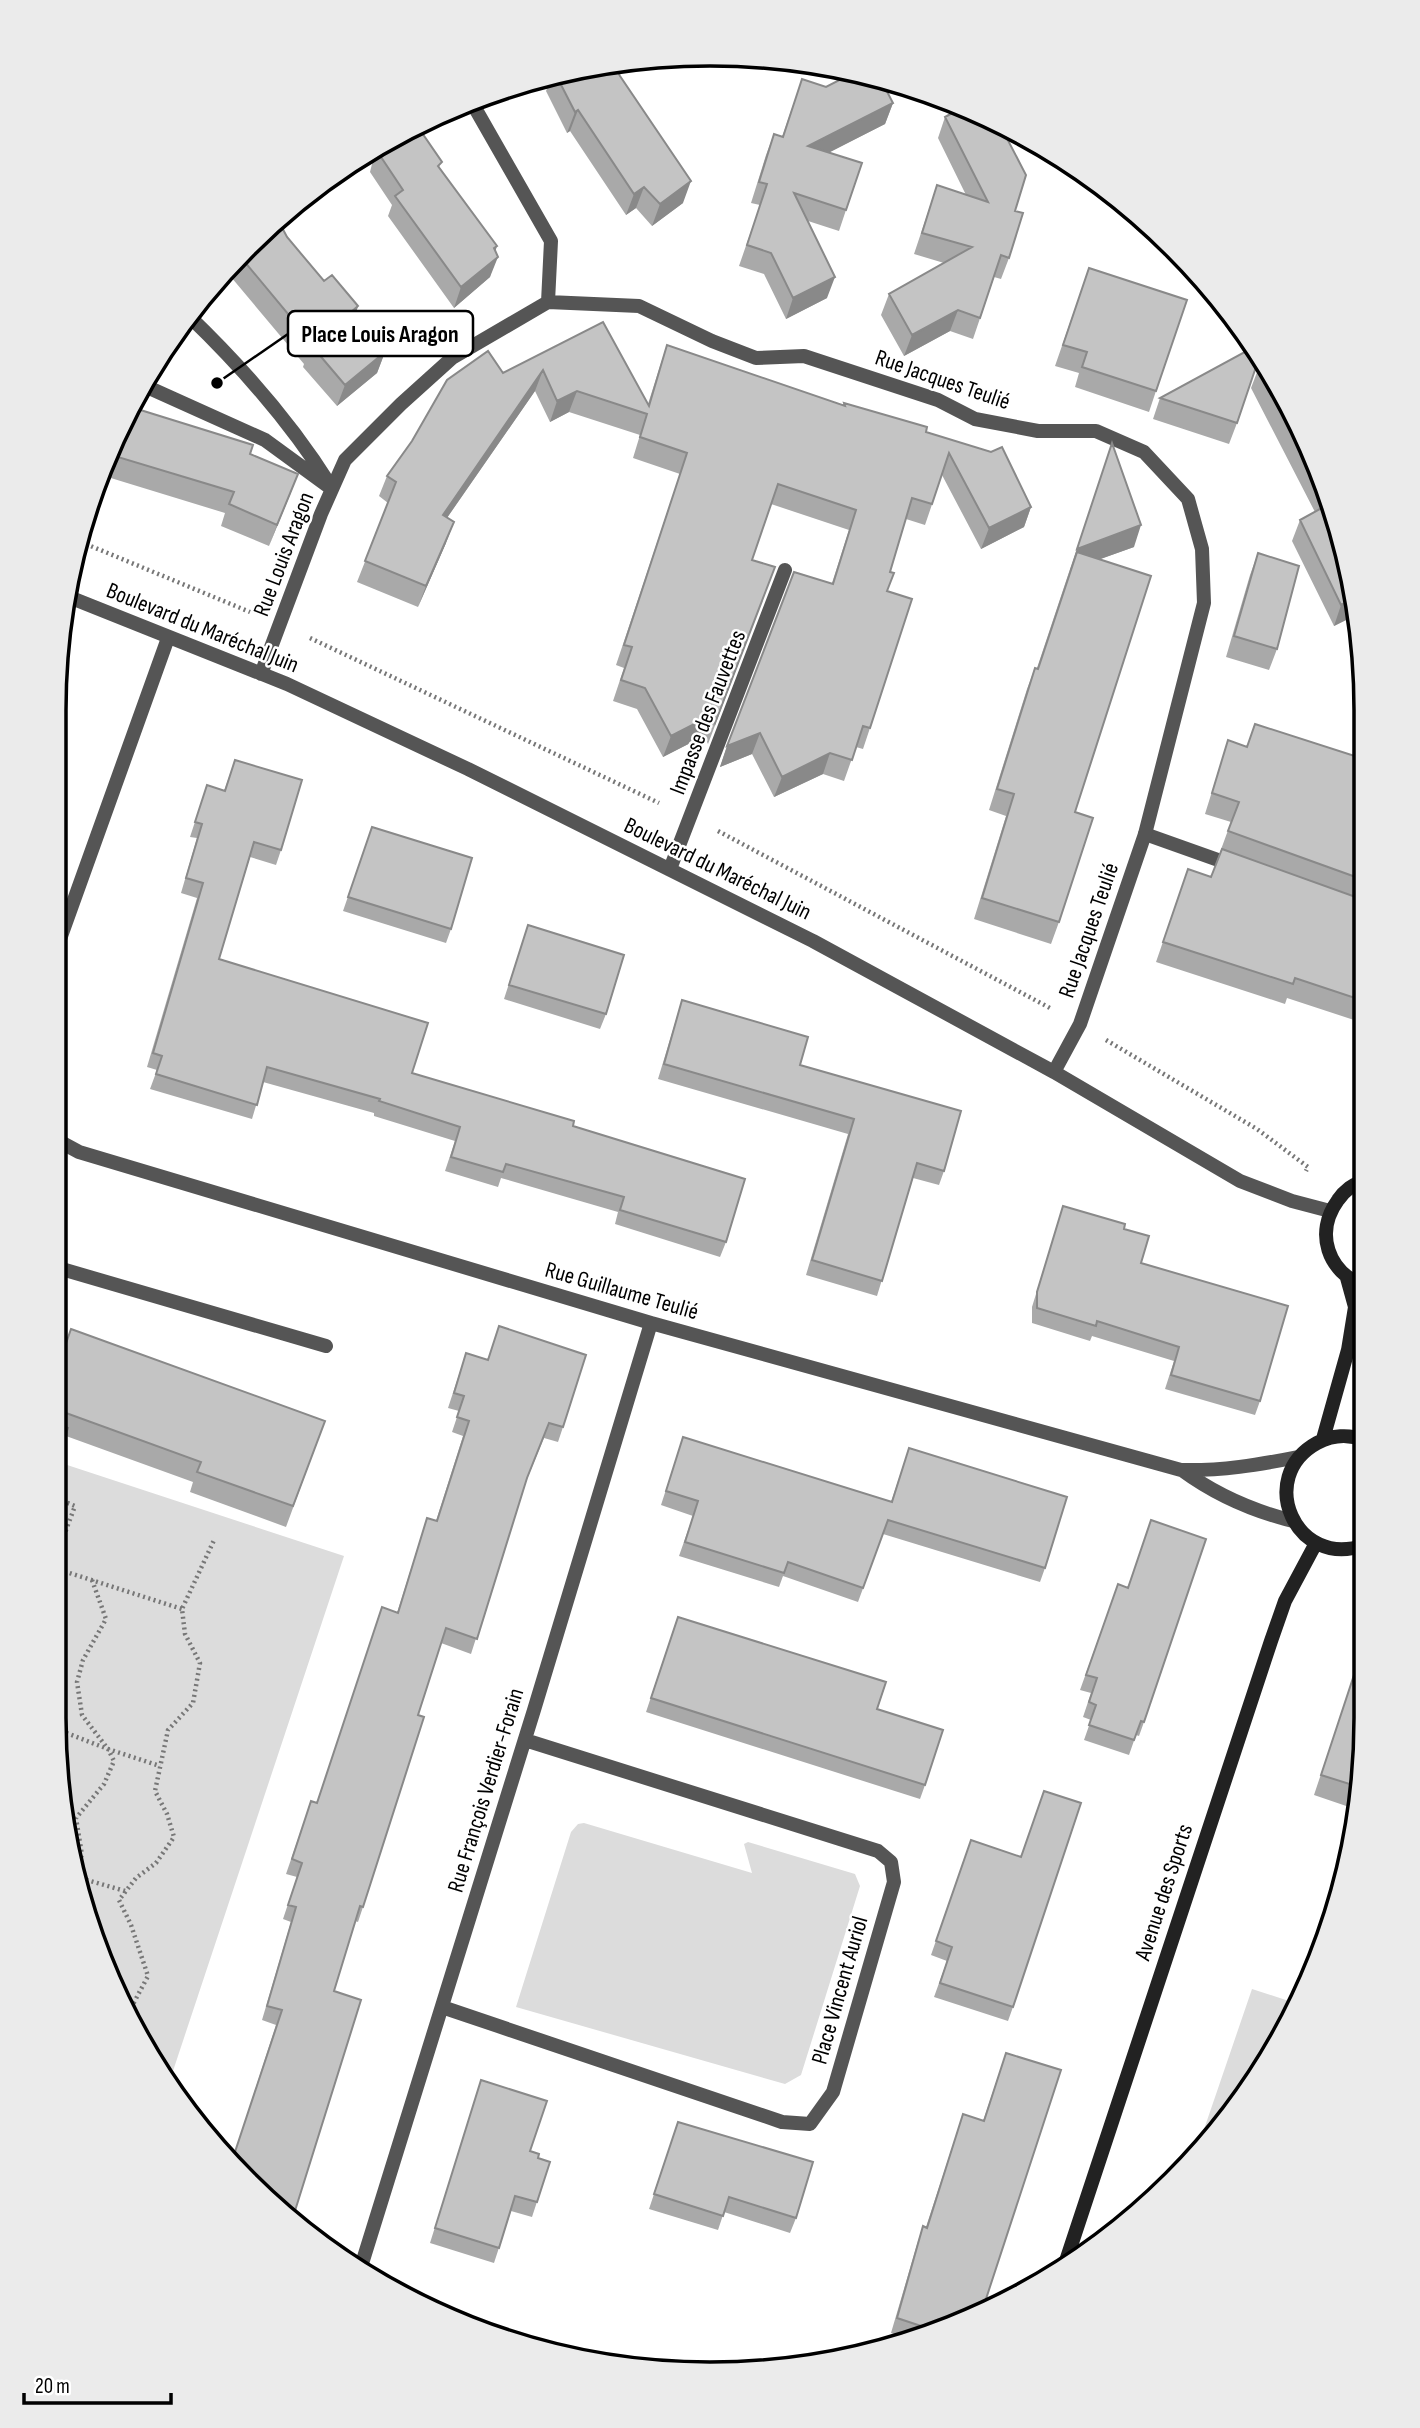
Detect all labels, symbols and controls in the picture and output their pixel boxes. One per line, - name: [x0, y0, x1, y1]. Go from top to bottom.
- callout: Place Louis Aragon: [288, 311, 473, 356]
- text: Place Louis Aragon: [301, 320, 459, 349]
- street label: Rue Jacques Teulié: [871, 344, 1014, 416]
- street label: Rue Louis Aragon: [247, 488, 320, 620]
- street label: Boulevard du Maréchal Juin: [102, 577, 303, 679]
- street label: Impasse des Fauvettes: [664, 626, 752, 798]
- street label: Boulevard du Maréchal Juin: [619, 811, 816, 926]
- street label: Rue Jacques Teulié: [1053, 859, 1125, 1002]
- street label: Rue Guillaume Teulié: [542, 1256, 702, 1326]
- street label: Rue François Verdier-Forain: [442, 1685, 530, 1896]
- street label: Avenue des Sports: [1128, 1821, 1199, 1965]
- street label: Place Vincent Auriol: [805, 1913, 874, 2067]
- scale bar: [24, 2362, 172, 2406]
- text: 20 m: [35, 2374, 70, 2399]

